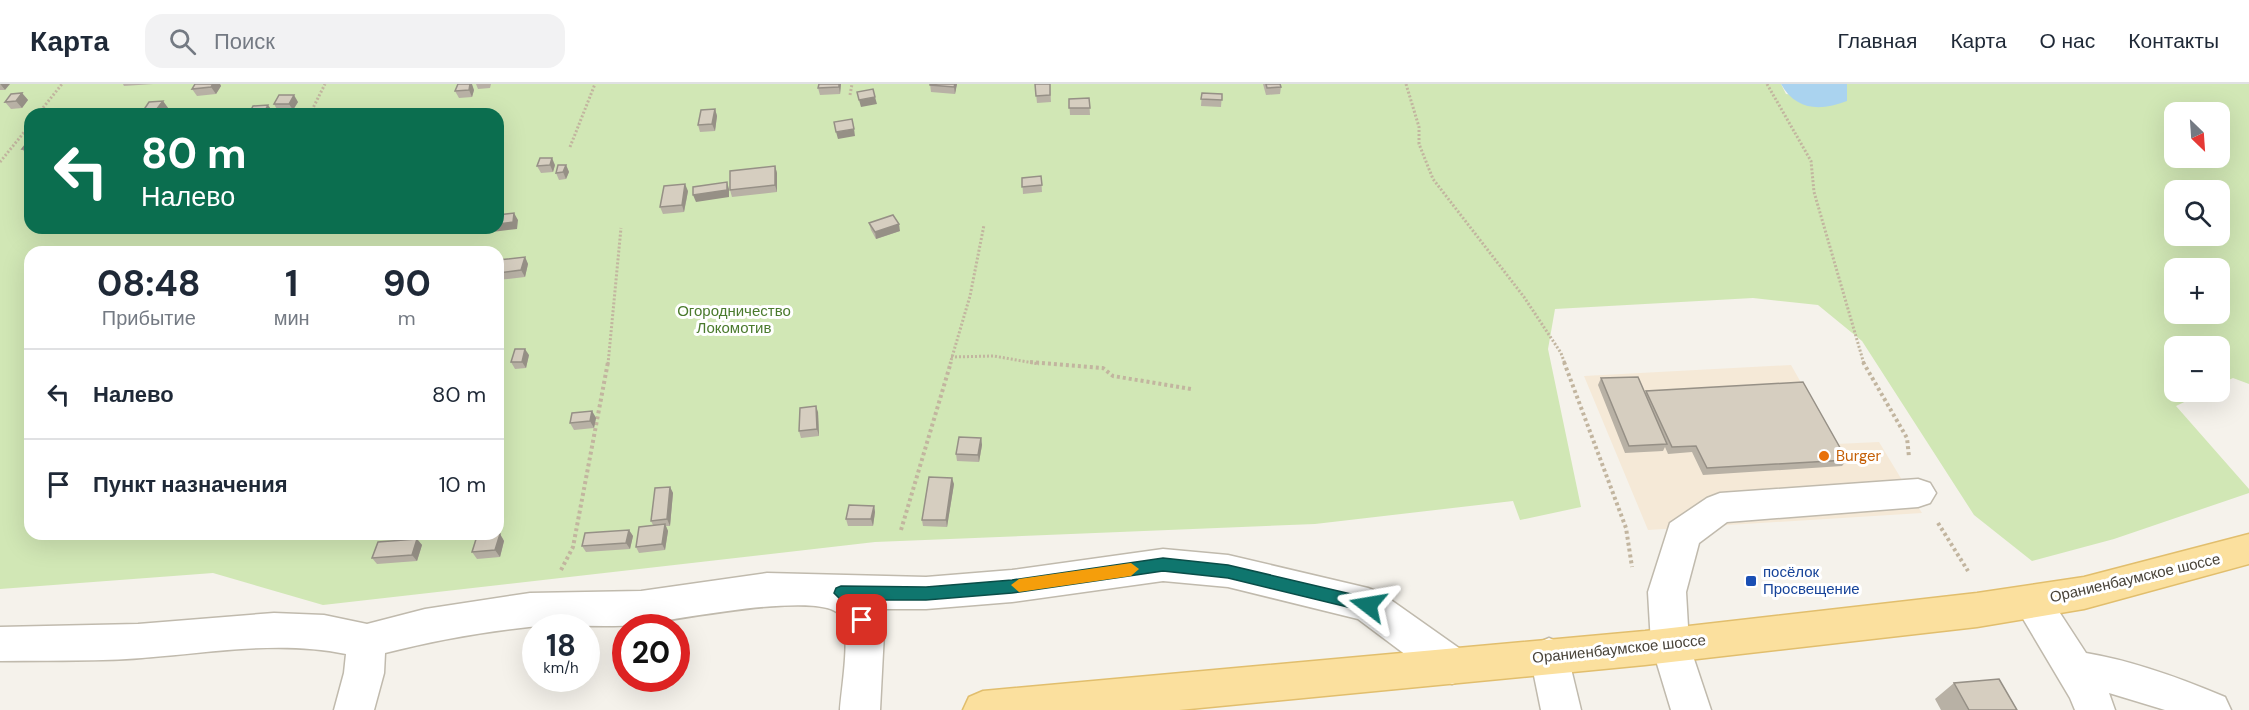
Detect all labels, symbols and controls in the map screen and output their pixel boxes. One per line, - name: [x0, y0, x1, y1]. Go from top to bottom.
- search box: [145, 14, 565, 68]
- text: Карта: [30, 23, 109, 60]
- icon: search: [166, 25, 199, 58]
- text: Поиск: [214, 27, 275, 56]
- text: Главная: [1837, 27, 1917, 55]
- text: Карта: [1950, 27, 2007, 55]
- text: О нас: [2040, 27, 2095, 55]
- text: Контакты: [2128, 27, 2219, 55]
- north arrow: [2164, 102, 2230, 168]
- map controls: [2164, 102, 2230, 402]
- text: 80 m: [141, 126, 247, 181]
- icon: left: [42, 132, 120, 210]
- text: Налево: [141, 179, 235, 214]
- button: search: [2164, 180, 2230, 246]
- button: +: [2164, 258, 2230, 324]
- text: 08:48: [97, 260, 201, 307]
- text: 1: [285, 260, 298, 307]
- text: 90: [383, 260, 431, 307]
- park label: Огородничество Локомотив: [677, 301, 791, 338]
- text: Прибытие: [102, 305, 196, 331]
- text: мин: [274, 305, 310, 331]
- text: m: [398, 305, 416, 331]
- button: −: [2164, 336, 2230, 402]
- icon: left: [42, 378, 75, 411]
- text: Налево: [93, 380, 174, 409]
- text: 80 m: [432, 380, 486, 409]
- place label: Burger: [1836, 446, 1882, 466]
- marker: Burger: [1817, 449, 1831, 463]
- icon: arrive: [42, 468, 75, 501]
- text: Пункт назначения: [93, 470, 288, 499]
- text: 10 m: [439, 470, 486, 499]
- street label: Ораниенбаумское шоссе: [2048, 549, 2222, 607]
- place label: посёлок Просвещение: [1763, 562, 1860, 599]
- position arrow: [1336, 573, 1400, 637]
- marker: посёлок Просвещение: [1744, 574, 1758, 588]
- pin: [836, 594, 887, 645]
- icon: arrive: [845, 603, 878, 636]
- speed limit sign: 20: [612, 614, 690, 692]
- text: 18: [546, 626, 576, 665]
- street label: Ораниенбаумское шоссе: [1531, 630, 1707, 668]
- text: km/h: [543, 658, 579, 678]

